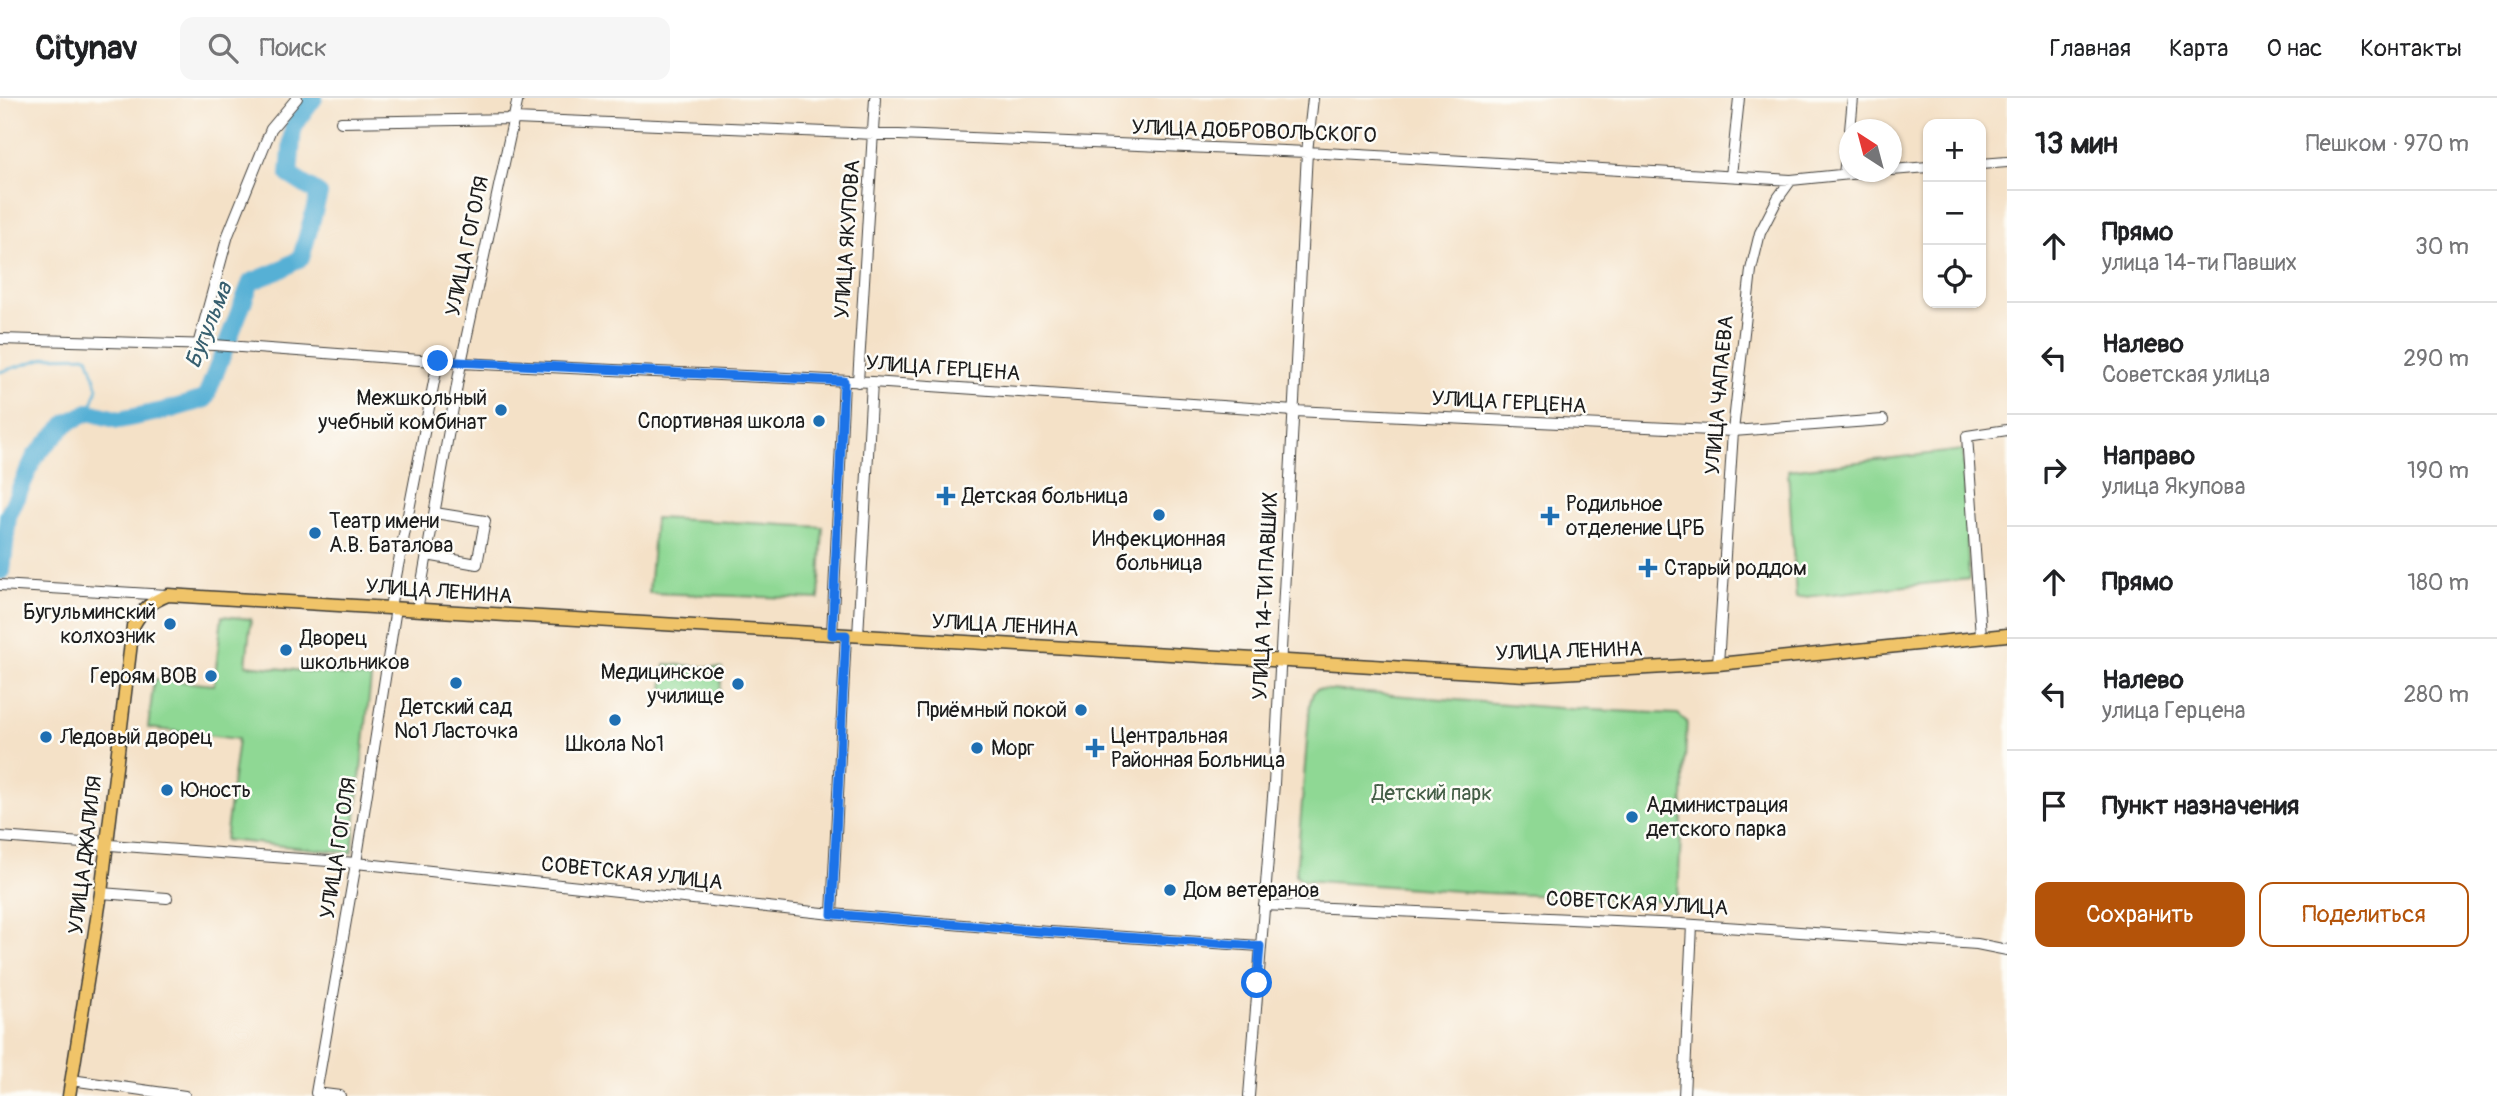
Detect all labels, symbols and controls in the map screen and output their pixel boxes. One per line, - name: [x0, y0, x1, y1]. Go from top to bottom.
- search box: [180, 17, 670, 80]
- text: Citynav: [35, 28, 138, 69]
- icon: search: [204, 29, 242, 67]
- text: Поиск: [260, 32, 327, 64]
- text: Главная: [2050, 34, 2131, 63]
- text: Карта: [2169, 34, 2229, 63]
- text: О нас: [2267, 34, 2322, 63]
- text: Контакты: [2360, 34, 2462, 63]
- street label: УЛИЦА ДОБРОВОЛЬСКОГО: [1131, 114, 1377, 149]
- north arrow: [1839, 119, 1902, 182]
- map controls: [1923, 119, 1986, 308]
- button: +: [1923, 119, 1986, 182]
- text: 13 мин: [2035, 125, 2118, 162]
- text: Пешком · 970 m: [2306, 129, 2469, 158]
- street label: УЛИЦА ЯКУПОВА: [828, 159, 867, 319]
- street label: УЛИЦА ГОГОЛЯ: [439, 174, 496, 319]
- button: −: [1923, 182, 1986, 245]
- text: Прямо: [2102, 216, 2173, 248]
- icon: ahead: [2035, 227, 2073, 265]
- text: 30 m: [2415, 232, 2469, 261]
- button: locate: [1923, 245, 1986, 308]
- text: улица 14-ти Павших: [2102, 248, 2297, 277]
- water label: Бугульма: [178, 277, 239, 372]
- street label: УЛИЦА ЧАПАЕВА: [1699, 314, 1740, 476]
- text: Налево: [2102, 328, 2184, 360]
- icon: left: [2035, 339, 2073, 377]
- text: 290 m: [2403, 344, 2469, 373]
- route end: [422, 345, 453, 376]
- street label: УЛИЦА ГЕРЦЕНА: [865, 350, 1021, 387]
- text: Советская улица: [2102, 360, 2270, 389]
- place label: Межшкольный учебный комбинат: [317, 385, 487, 436]
- street label: УЛИЦА ГЕРЦЕНА: [1431, 385, 1587, 420]
- marker: Межшкольный учебный комбинат: [493, 402, 509, 418]
- place label: Спортивная школа: [638, 408, 805, 435]
- marker: Спортивная школа: [811, 413, 827, 429]
- text: Направо: [2102, 440, 2195, 472]
- icon: right: [2035, 451, 2073, 489]
- text: 190 m: [2407, 456, 2469, 485]
- text: улица Якупова: [2102, 472, 2245, 501]
- place label: Детская больница: [961, 483, 1128, 510]
- marker: Детская больница: [936, 486, 956, 506]
- street label: УЛИЦА 14-ТИ ПАВШИХ: [1247, 491, 1284, 701]
- place label: Родильное отделение ЦРБ: [1566, 491, 1705, 542]
- marker: Родильное отделение ЦРБ: [1540, 506, 1560, 526]
- marker: Инфекционная больница: [1151, 507, 1167, 523]
- place label: Театр имени А.В. Баталова: [329, 508, 453, 559]
- marker: Театр имени А.В. Баталова: [307, 525, 323, 541]
- place label: Инфекционная больница: [1092, 526, 1226, 577]
- place label: Старый роддом: [1664, 555, 1807, 582]
- marker: Старый роддом: [1638, 558, 1658, 578]
- icon: ahead: [2035, 563, 2073, 601]
- text: Прямо: [2102, 566, 2173, 598]
- text: 180 m: [2407, 568, 2469, 597]
- street label: УЛИЦА ЛЕНИНА: [365, 573, 513, 610]
- place label: Бугульминский колхозник: [23, 599, 156, 650]
- street label: УЛИЦА ЛЕНИНА: [931, 608, 1079, 643]
- marker: Бугульминский колхозник: [162, 616, 178, 632]
- place label: Дворец школьников: [299, 625, 410, 676]
- street label: УЛИЦА ЛЕНИНА: [1495, 635, 1643, 668]
- marker: Дворец школьников: [278, 642, 294, 658]
- place label: Медицинское училище: [600, 659, 725, 710]
- place label: Героям ВОВ: [90, 663, 197, 690]
- text: Налево: [2102, 664, 2184, 696]
- marker: Героям ВОВ: [203, 668, 219, 684]
- marker: Детский сад №1 Ласточка: [448, 675, 464, 691]
- icon: left: [2035, 675, 2073, 713]
- marker: Медицинское училище: [730, 676, 746, 692]
- text: 280 m: [2403, 680, 2469, 709]
- place label: Детский сад №1 Ласточка: [394, 694, 518, 745]
- text: улица Герцена: [2102, 696, 2245, 725]
- place label: Приёмный покой: [917, 697, 1067, 724]
- marker: Приёмный покой: [1073, 702, 1089, 718]
- marker: Школа №1: [607, 712, 623, 728]
- place label: Центральная Районная Больница: [1111, 723, 1285, 774]
- place label: Ледовый дворец: [59, 724, 213, 751]
- marker: Ледовый дворец: [38, 729, 54, 745]
- place label: Школа №1: [566, 731, 664, 758]
- place label: Морг: [991, 735, 1034, 762]
- marker: Центральная Районная Больница: [1085, 738, 1105, 758]
- marker: Морг: [969, 740, 985, 756]
- street label: УЛИЦА ДЖАЛИЛЯ: [62, 774, 109, 936]
- street label: УЛИЦА ГОГОЛЯ: [314, 776, 363, 921]
- place label: Юность: [181, 777, 251, 804]
- park label: Детский парк: [1371, 780, 1492, 807]
- marker: Юность: [159, 782, 175, 798]
- icon: arrive: [2035, 787, 2073, 825]
- text: Пункт назначения: [2102, 790, 2299, 822]
- place label: Администрация детского парка: [1646, 792, 1788, 843]
- marker: Администрация детского парка: [1624, 809, 1640, 825]
- street label: СОВЕТСКАЯ УЛИЦА: [540, 851, 724, 896]
- place label: Дом ветеранов: [1183, 877, 1320, 904]
- marker: Дом ветеранов: [1162, 882, 1178, 898]
- button: Сохранить: [2035, 882, 2245, 947]
- button: Поделиться: [2259, 882, 2469, 947]
- street label: СОВЕТСКАЯ УЛИЦА: [1545, 885, 1729, 922]
- route start: [1241, 967, 1272, 998]

